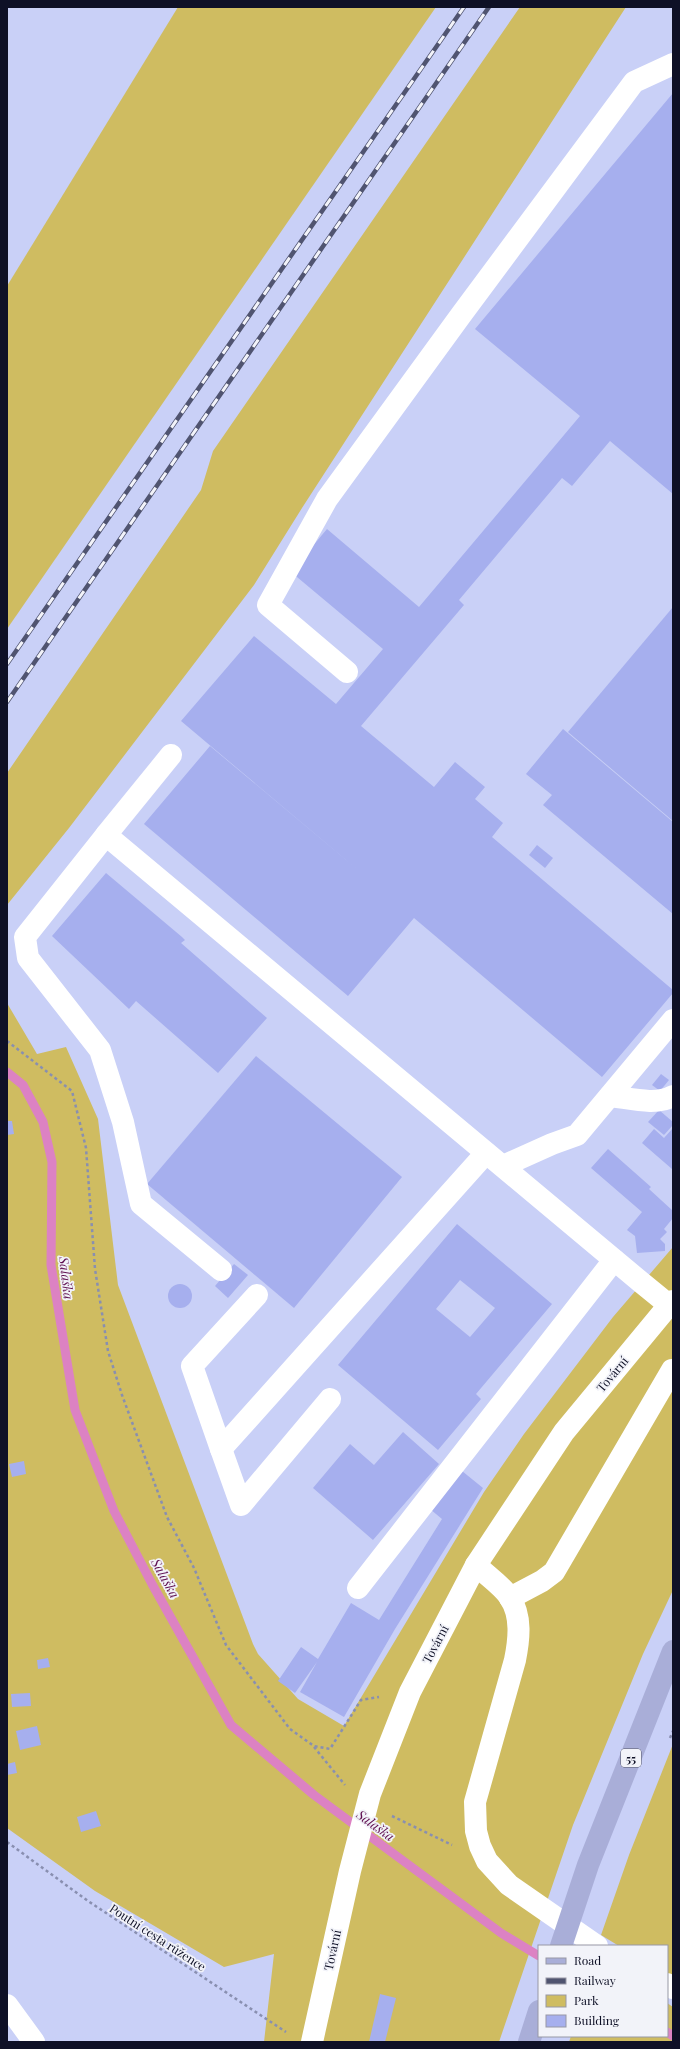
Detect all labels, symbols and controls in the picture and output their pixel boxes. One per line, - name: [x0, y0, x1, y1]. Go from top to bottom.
- water label: Salaška: [56, 1255, 78, 1300]
- street label: Tovární: [593, 1353, 632, 1395]
- water label: Salaška: [148, 1554, 184, 1601]
- street label: Tovární: [418, 1622, 452, 1666]
- road number: 55: [621, 1749, 641, 1767]
- water label: Salaška: [353, 1805, 398, 1845]
- street label: Poutní cesta růžence: [107, 1900, 209, 1974]
- street label: Tovární: [320, 1928, 344, 1972]
- legend: [538, 1945, 668, 2037]
- text: Road: [574, 1952, 601, 1968]
- text: Railway: [574, 1972, 616, 1988]
- text: Park: [574, 1992, 599, 2008]
- text: Building: [574, 2012, 620, 2028]

